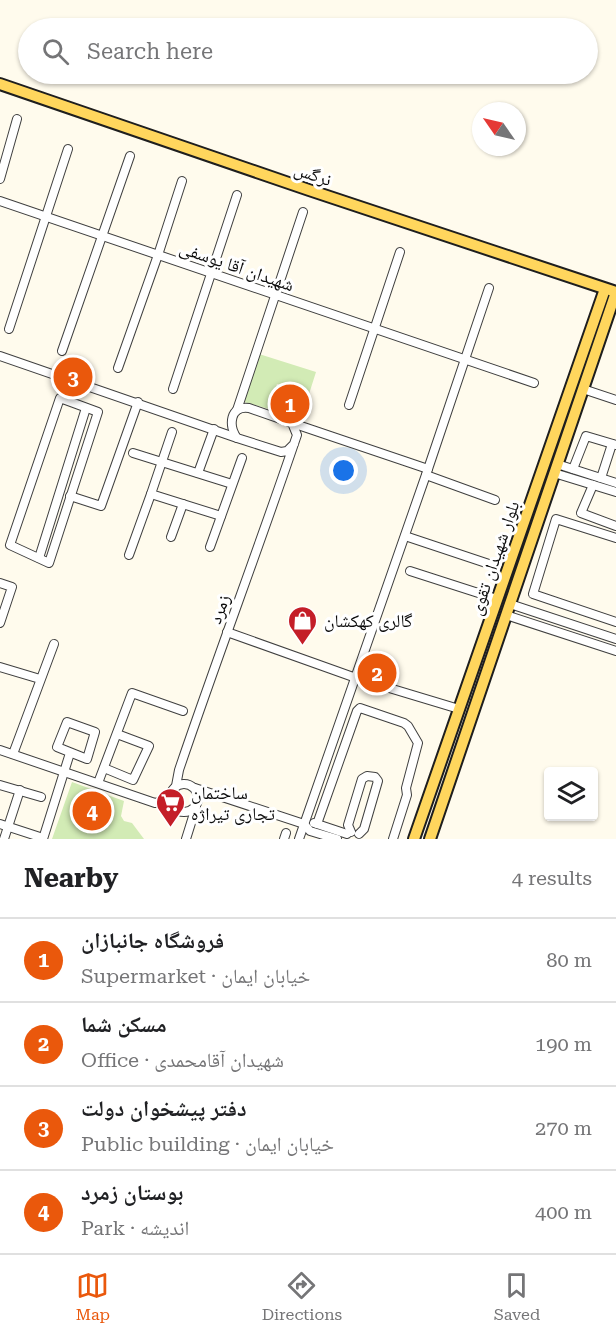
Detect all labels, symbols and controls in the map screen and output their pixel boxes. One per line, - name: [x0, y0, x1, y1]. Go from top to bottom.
- search box: [18, 18, 598, 84]
- icon: search: [39, 35, 72, 68]
- text: Search here: [87, 39, 213, 64]
- north arrow: [472, 102, 526, 156]
- street label: نرگس: [291, 158, 334, 191]
- street label: شهیدان آقا یوسفی: [177, 237, 297, 296]
- pin: 3: [54, 354, 92, 400]
- pin: 1: [270, 382, 310, 426]
- your location: [329, 456, 358, 485]
- street label: بلوار شهیدان تقوی: [465, 498, 524, 618]
- street label: زمرد: [204, 591, 234, 627]
- shop icon: گالری کهکشان: [287, 604, 319, 646]
- place label: گالری کهکشان: [324, 610, 413, 632]
- pin: 2: [358, 650, 397, 696]
- map controls: [544, 767, 598, 821]
- button: layers: [544, 767, 598, 821]
- place label: ساختمان تجاری تیراژه: [191, 782, 275, 825]
- supermarket icon: ساختمان تجاری تیراژه: [154, 786, 186, 828]
- pin: 4: [72, 788, 112, 834]
- text: Nearby: [24, 863, 118, 893]
- text: 4 results: [512, 866, 592, 890]
- text: فروشگاه جانبازان: [81, 928, 224, 953]
- text: 1: [38, 948, 49, 972]
- text: 80 m: [546, 948, 592, 972]
- text: Supermarket · خیابان ایمان: [81, 964, 310, 988]
- text: مسکن شما: [81, 1012, 167, 1037]
- text: 2: [38, 1032, 49, 1056]
- text: 190 m: [535, 1032, 592, 1056]
- text: Office · شهیدان آقامحمدی: [81, 1048, 284, 1072]
- text: دفتر پیشخوان دولت: [81, 1096, 247, 1121]
- text: 3: [38, 1116, 49, 1140]
- text: 270 m: [535, 1116, 592, 1140]
- text: Public building · خیابان ایمان: [81, 1132, 334, 1156]
- text: بوستان زمرد: [81, 1180, 183, 1205]
- text: 4: [38, 1200, 49, 1224]
- text: 400 m: [535, 1200, 592, 1224]
- text: Park · انديشه: [81, 1216, 189, 1240]
- tab: Map: [76, 1269, 110, 1324]
- tab: Directions: [262, 1269, 342, 1324]
- tab: Saved: [494, 1269, 540, 1324]

